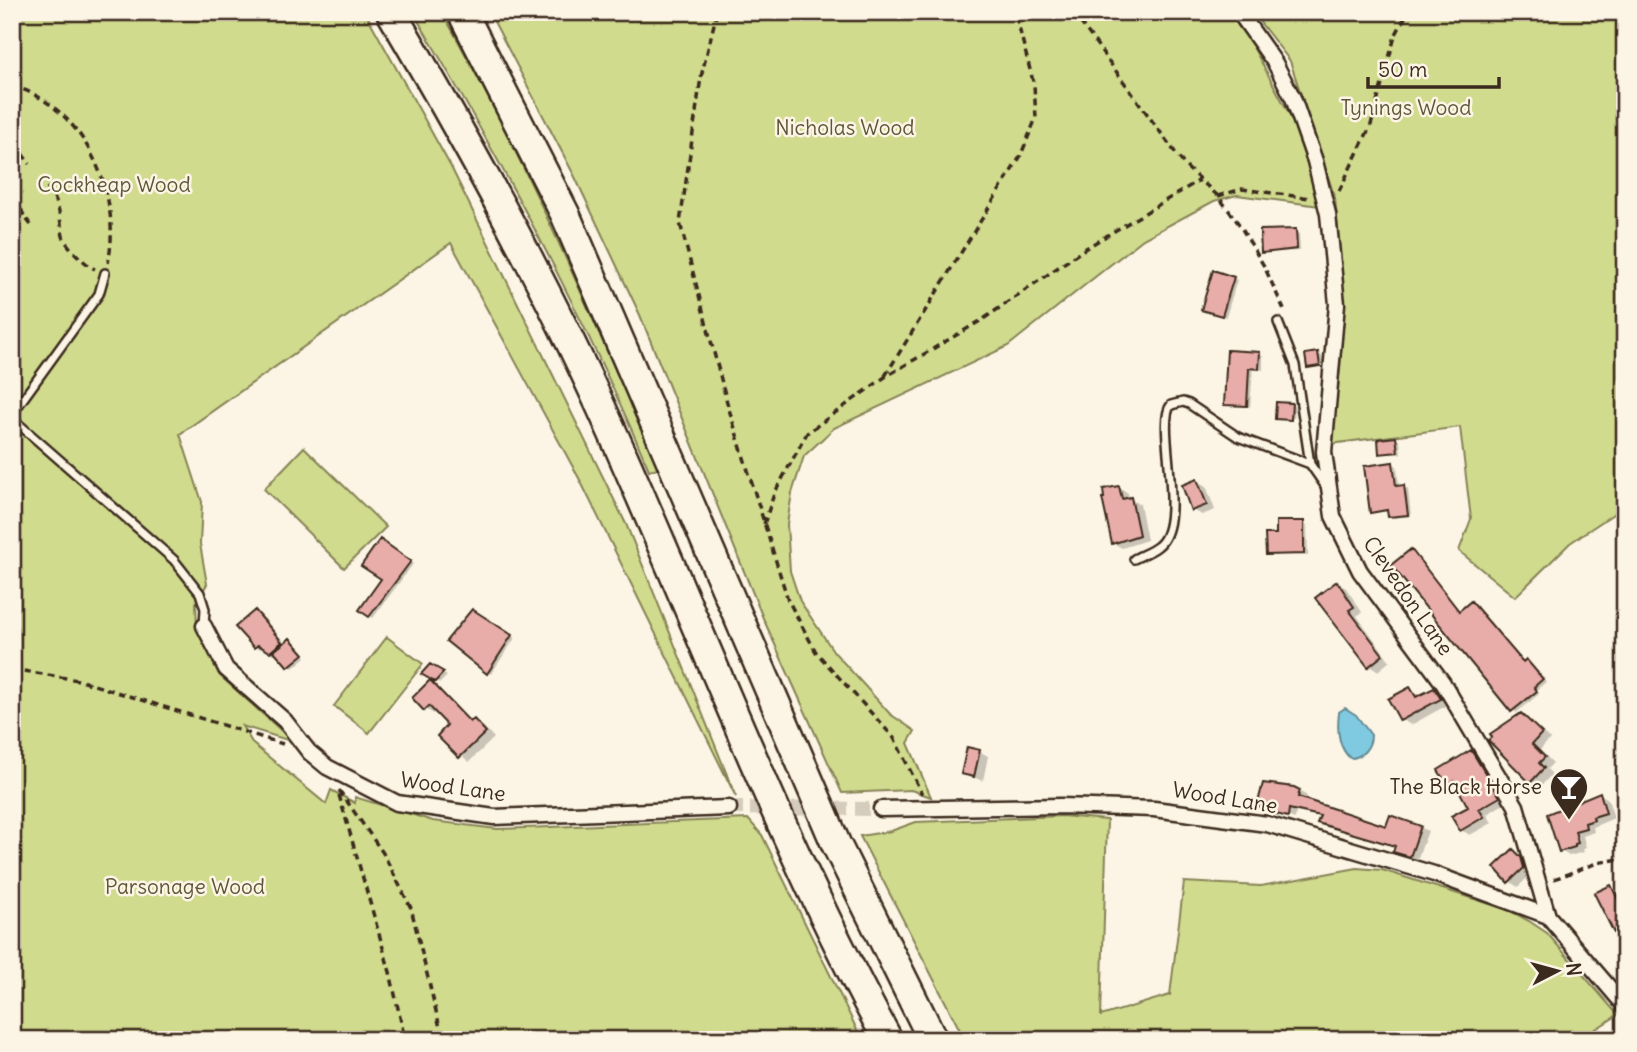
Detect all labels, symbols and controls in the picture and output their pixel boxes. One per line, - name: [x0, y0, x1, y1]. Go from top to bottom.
- scale bar: [1368, 46, 1499, 90]
- text: 50 m: [1378, 56, 1427, 83]
- park label: Tynings Wood: [1340, 94, 1472, 121]
- park label: Nicholas Wood: [775, 114, 915, 141]
- park label: Cockheap Wood: [37, 171, 191, 198]
- street label: Clevedon Lane: [1357, 531, 1459, 661]
- street label: Wood Lane: [399, 766, 507, 807]
- bar icon: The Black Horse: [1548, 766, 1590, 821]
- place label: The Black Horse: [1390, 773, 1542, 800]
- street label: Wood Lane: [1171, 776, 1280, 819]
- park label: Parsonage Wood: [105, 873, 265, 900]
- north arrow: [1522, 936, 1592, 1006]
- text: N: [1561, 961, 1587, 977]

